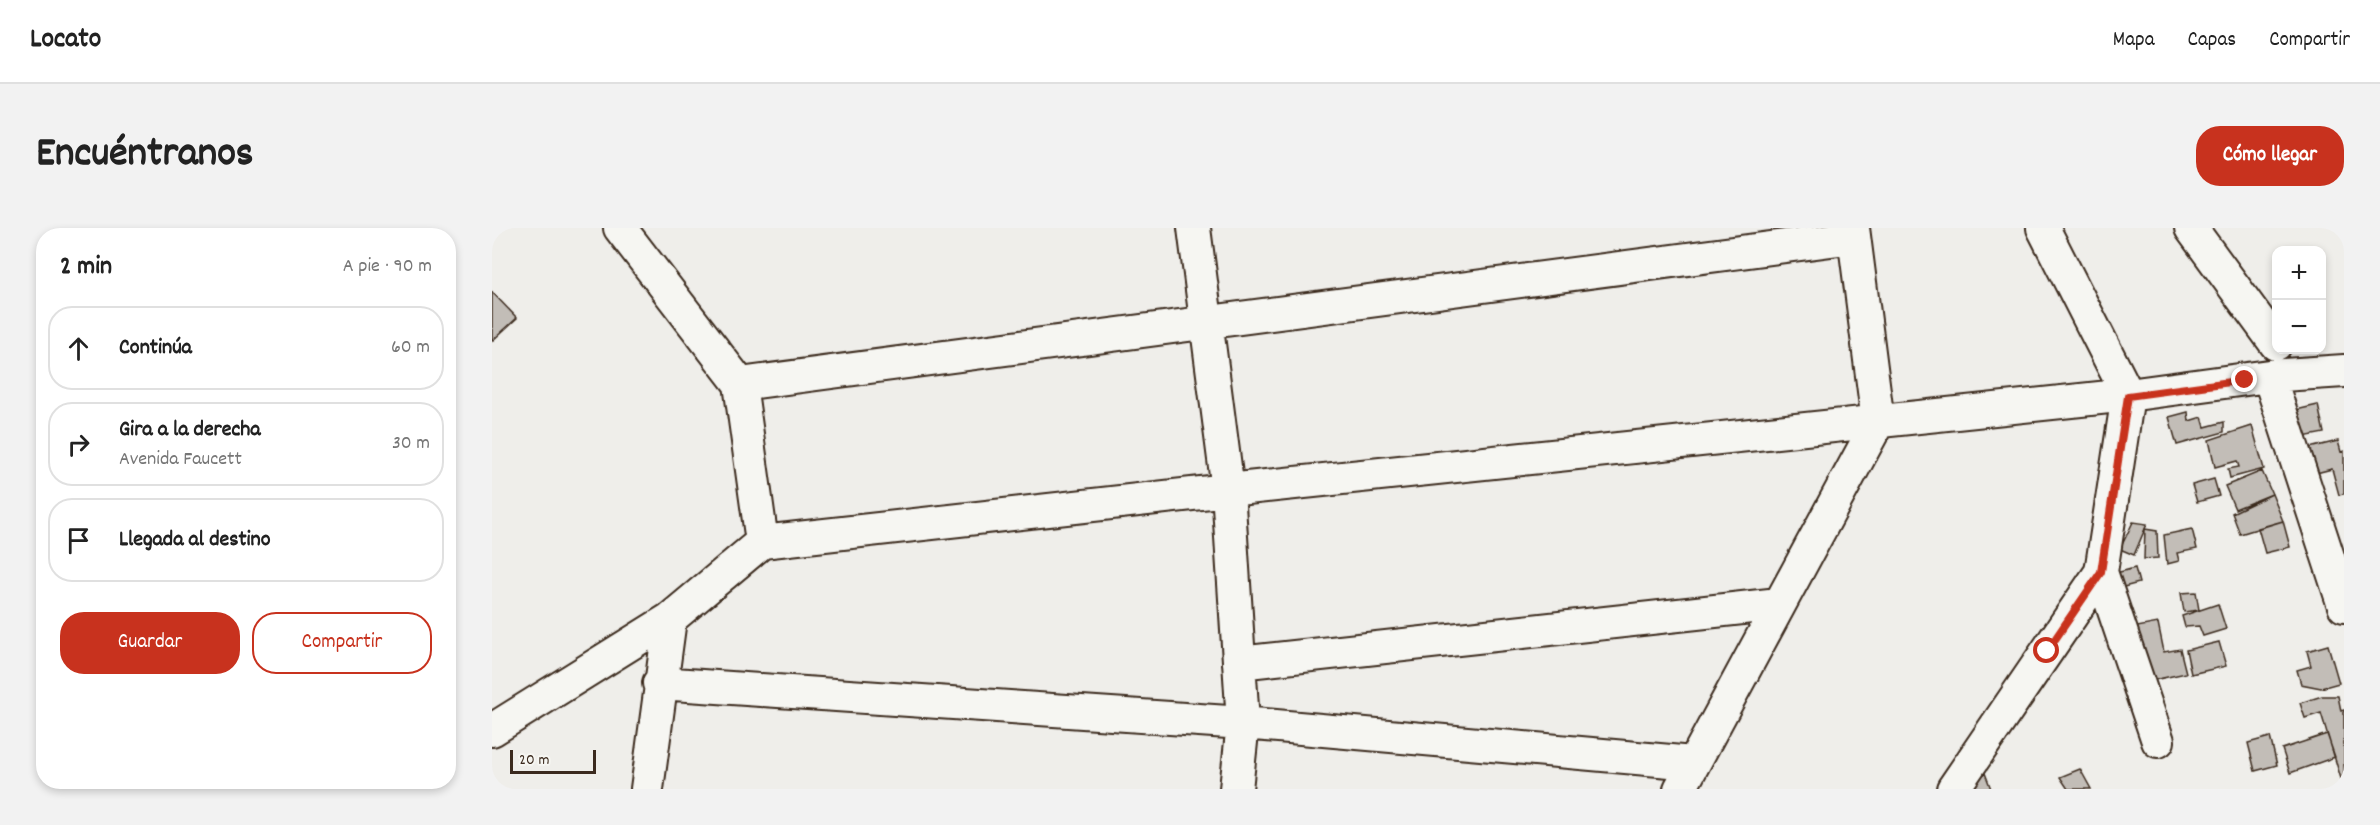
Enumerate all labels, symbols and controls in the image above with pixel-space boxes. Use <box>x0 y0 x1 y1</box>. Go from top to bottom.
text: Locato <box>30 21 101 61</box>
text: Mapa <box>2113 26 2155 56</box>
text: Capas <box>2188 26 2236 56</box>
text: Compartir <box>2269 26 2350 56</box>
text: Encuéntranos <box>36 126 254 186</box>
button: Cómo llegar <box>2196 126 2344 186</box>
map controls <box>2272 246 2326 354</box>
button: + <box>2272 246 2326 300</box>
text: 2 min <box>60 249 112 286</box>
text: A pie · 90 m <box>343 253 432 281</box>
button: − <box>2272 300 2326 354</box>
icon: ahead <box>62 332 95 365</box>
text: Continúa <box>119 333 192 364</box>
text: 60 m <box>391 334 430 362</box>
route end <box>2231 366 2257 392</box>
text: Gira a la derecha <box>119 415 261 446</box>
icon: right <box>62 428 95 461</box>
text: 30 m <box>392 430 430 458</box>
text: Avenida Faucett <box>119 446 242 474</box>
icon: arrive <box>62 524 95 557</box>
text: Llegada al destino <box>119 525 271 556</box>
button: Guardar <box>60 612 240 674</box>
button: Compartir <box>252 612 432 674</box>
route start <box>2033 637 2059 663</box>
scale bar <box>510 747 596 774</box>
text: 20 m <box>519 749 549 772</box>

